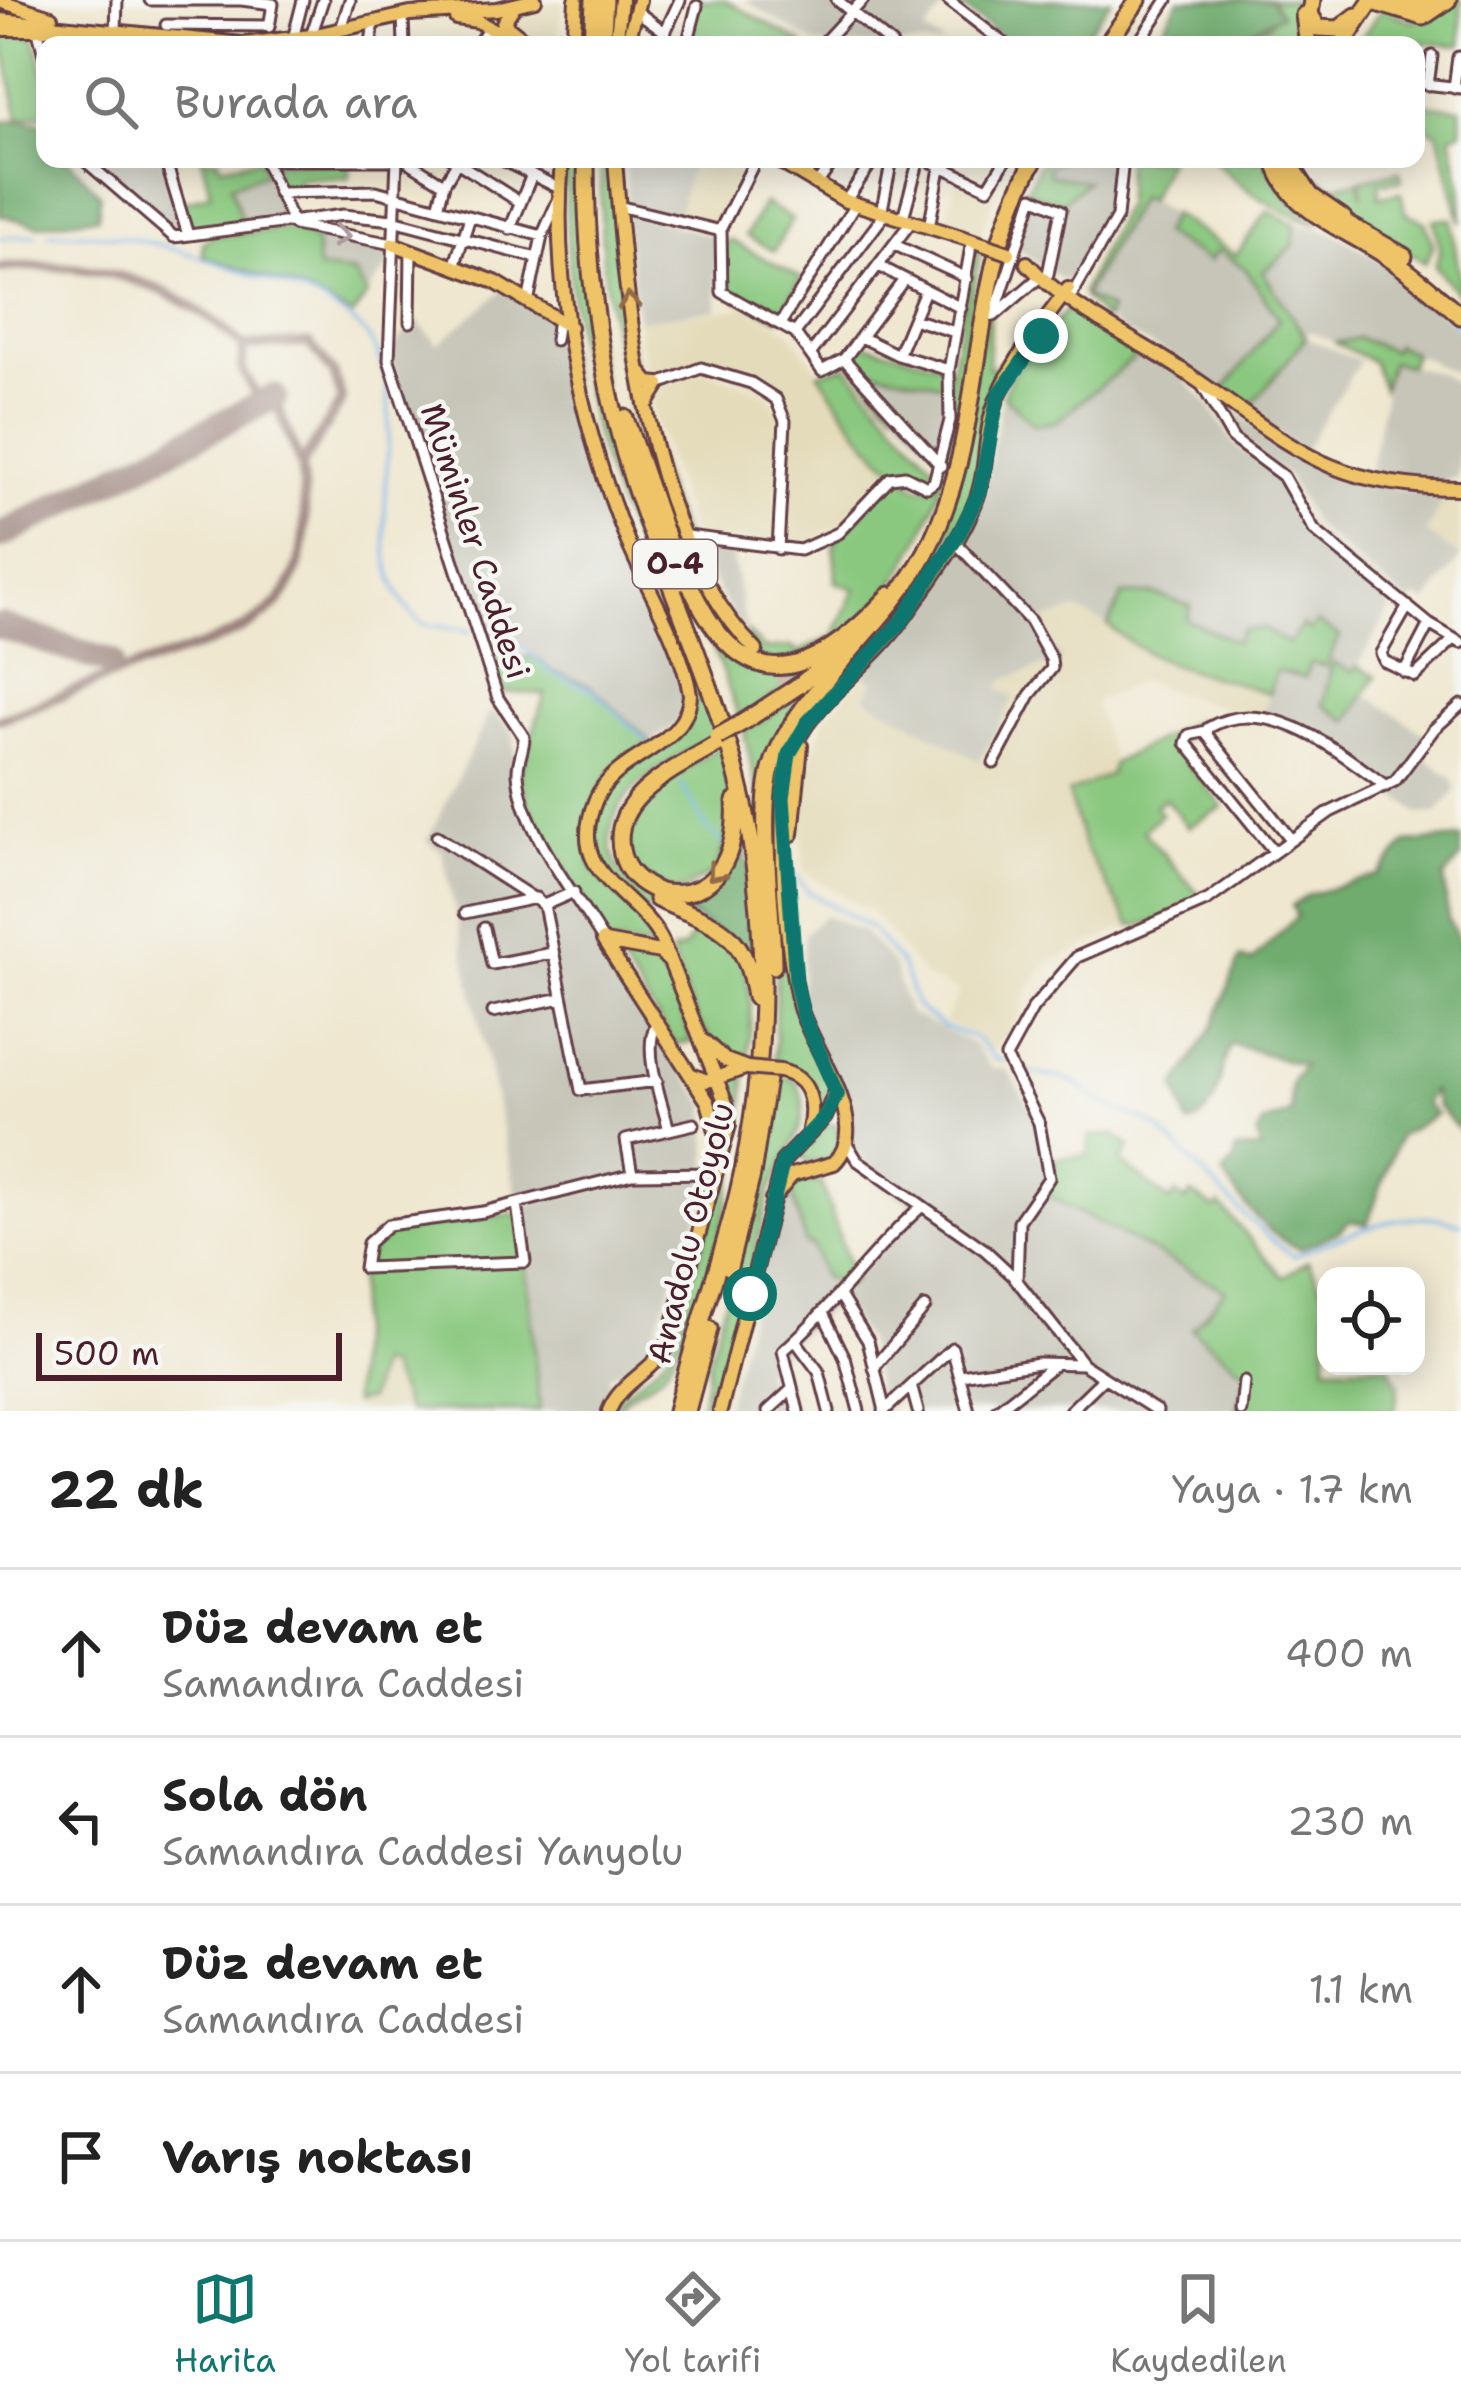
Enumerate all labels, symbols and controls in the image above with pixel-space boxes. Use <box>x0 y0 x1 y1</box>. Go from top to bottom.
search box <box>36 36 1425 168</box>
icon: search <box>78 69 144 135</box>
text: Burada ara <box>174 72 417 132</box>
one-way arrow <box>332 223 351 248</box>
one-way arrow <box>617 292 642 311</box>
route end <box>1014 309 1068 363</box>
street label: Müminler Caddesi <box>410 398 541 684</box>
road number: O-4 <box>633 540 717 588</box>
one-way arrow <box>707 859 729 881</box>
street label: Anadolu Otoyolu <box>636 1098 745 1369</box>
route start <box>723 1267 777 1321</box>
map controls <box>1317 1267 1425 1375</box>
button: locate <box>1317 1267 1425 1375</box>
scale bar <box>36 1327 342 1380</box>
text: 500 m <box>54 1331 160 1376</box>
text: 22 dk <box>48 1455 204 1523</box>
text: Yaya · 1.7 km <box>1171 1463 1413 1515</box>
text: Düz devam et <box>162 1597 483 1657</box>
icon: ahead <box>48 1620 114 1686</box>
text: 400 m <box>1285 1627 1413 1679</box>
text: Samandıra Caddesi <box>162 1657 524 1709</box>
text: Sola dön <box>162 1765 368 1825</box>
icon: left <box>48 1788 114 1854</box>
text: 230 m <box>1287 1795 1413 1847</box>
text: Samandıra Caddesi Yanyolu <box>162 1825 684 1877</box>
text: Düz devam et <box>162 1933 483 1993</box>
icon: ahead <box>48 1956 114 2022</box>
text: 1.1 km <box>1308 1963 1413 2015</box>
text: Samandıra Caddesi <box>162 1993 524 2045</box>
icon: arrive <box>48 2124 114 2190</box>
text: Varış noktası <box>162 2127 473 2187</box>
tab: Harita <box>174 2266 276 2383</box>
tab: Yol tarifi <box>624 2266 761 2383</box>
tab: Kaydedilen <box>1110 2266 1287 2383</box>

